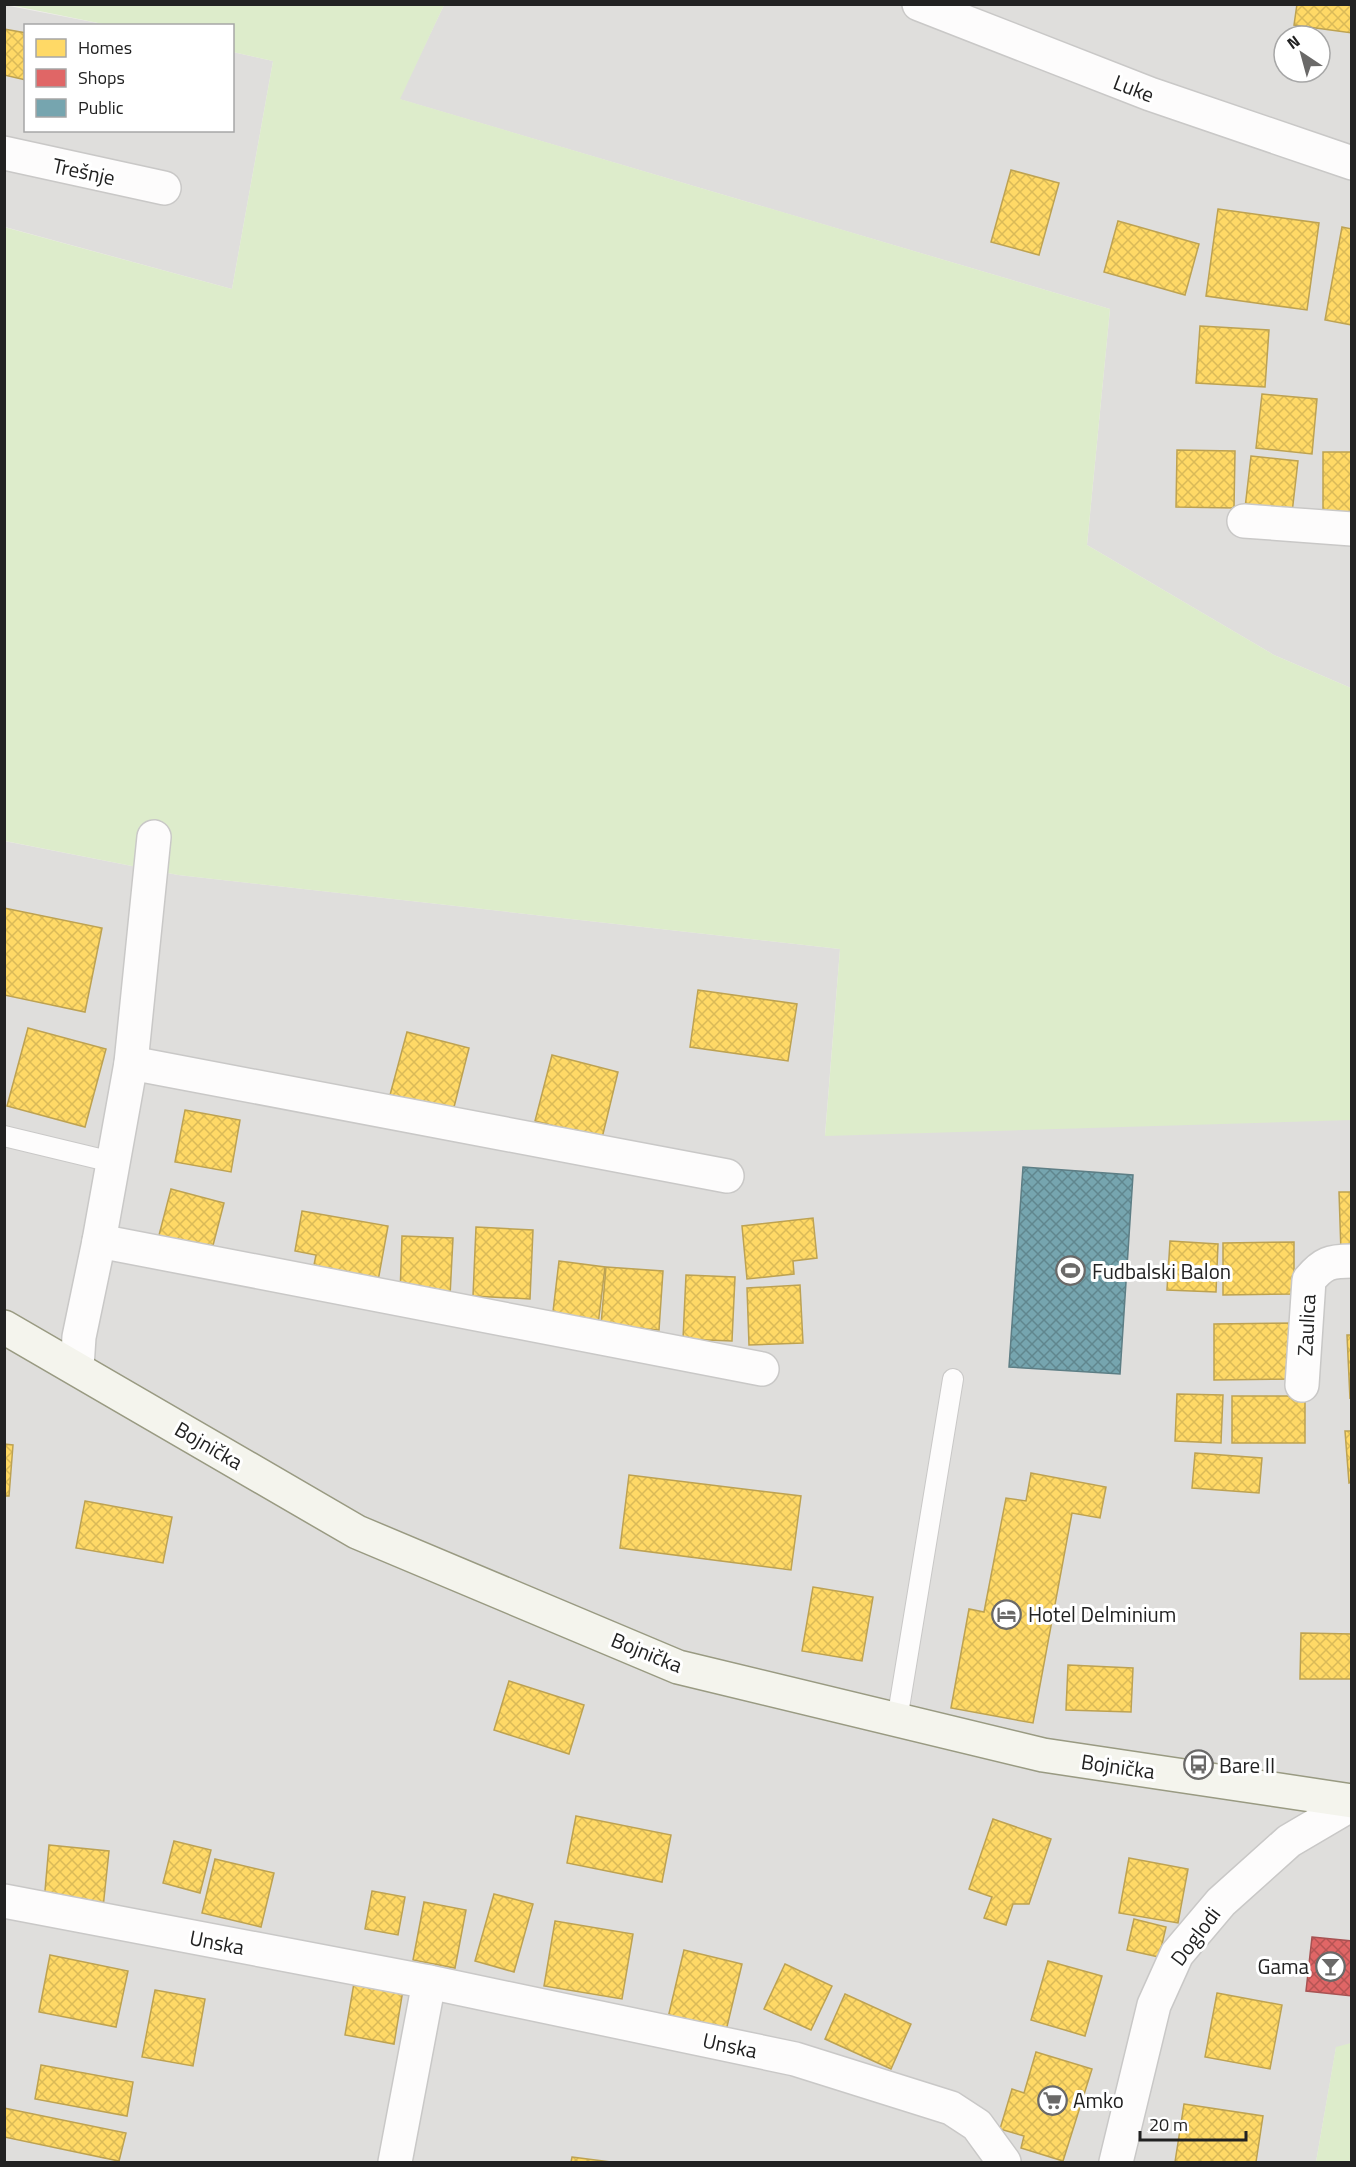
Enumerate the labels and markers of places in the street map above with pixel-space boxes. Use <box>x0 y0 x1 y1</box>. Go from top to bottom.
sports icon: Fudbalski Balon <box>1055 1255 1087 1287</box>
place label: Fudbalski Balon <box>1092 1255 1231 1287</box>
hotel icon: Hotel Delminium <box>991 1598 1023 1630</box>
place label: Hotel Delminium <box>1028 1598 1176 1630</box>
bus stop icon: Bare II <box>1182 1749 1214 1781</box>
place label: Bare II <box>1219 1749 1275 1781</box>
place label: Gama <box>1257 1950 1309 1982</box>
bar icon: Gama <box>1314 1950 1346 1982</box>
supermarket icon: Amko <box>1036 2084 1068 2116</box>
place label: Amko <box>1073 2084 1124 2116</box>

